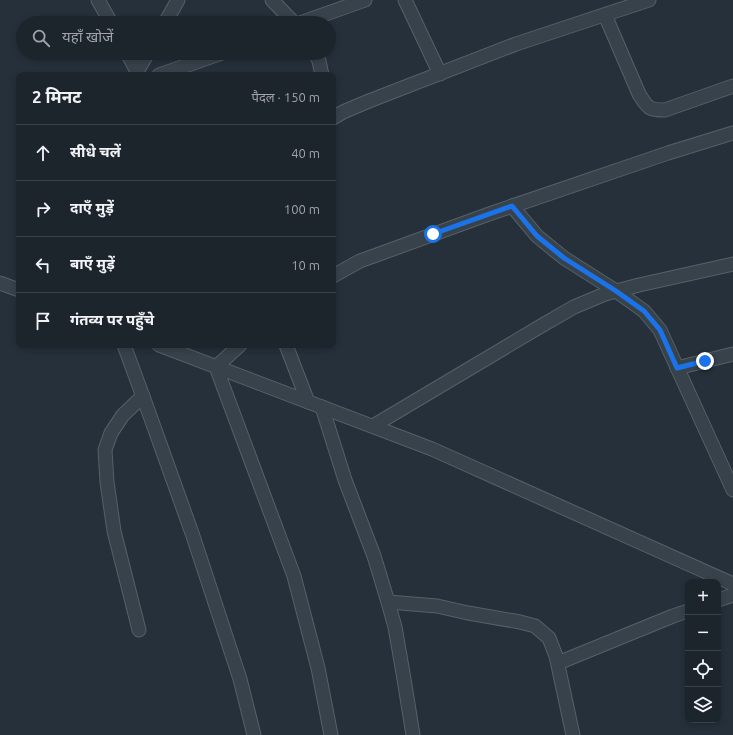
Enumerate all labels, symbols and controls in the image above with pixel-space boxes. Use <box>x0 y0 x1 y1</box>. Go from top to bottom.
search box <box>16 16 336 60</box>
icon: search <box>30 27 52 49</box>
text: यहाँ खोजें <box>62 28 113 45</box>
text: 2 मिनट <box>32 87 81 106</box>
text: पैदल · 150 m <box>252 90 320 104</box>
icon: ahead <box>32 142 54 164</box>
text: सीधे चलें <box>70 143 121 160</box>
text: 40 m <box>291 146 320 160</box>
icon: right <box>32 198 54 220</box>
text: दाएँ मुड़ें <box>70 199 114 216</box>
text: 100 m <box>284 202 320 216</box>
route start <box>424 225 442 243</box>
icon: left <box>32 254 54 276</box>
text: बाएँ मुड़ें <box>70 255 115 272</box>
text: 10 m <box>291 258 320 272</box>
icon: arrive <box>32 310 54 332</box>
text: गंतव्य पर पहुँचे <box>70 311 154 328</box>
route end <box>696 352 714 370</box>
map controls <box>685 579 721 723</box>
button: + <box>685 579 721 615</box>
button: − <box>685 615 721 651</box>
button: locate <box>685 651 721 687</box>
button: layers <box>685 687 721 723</box>

